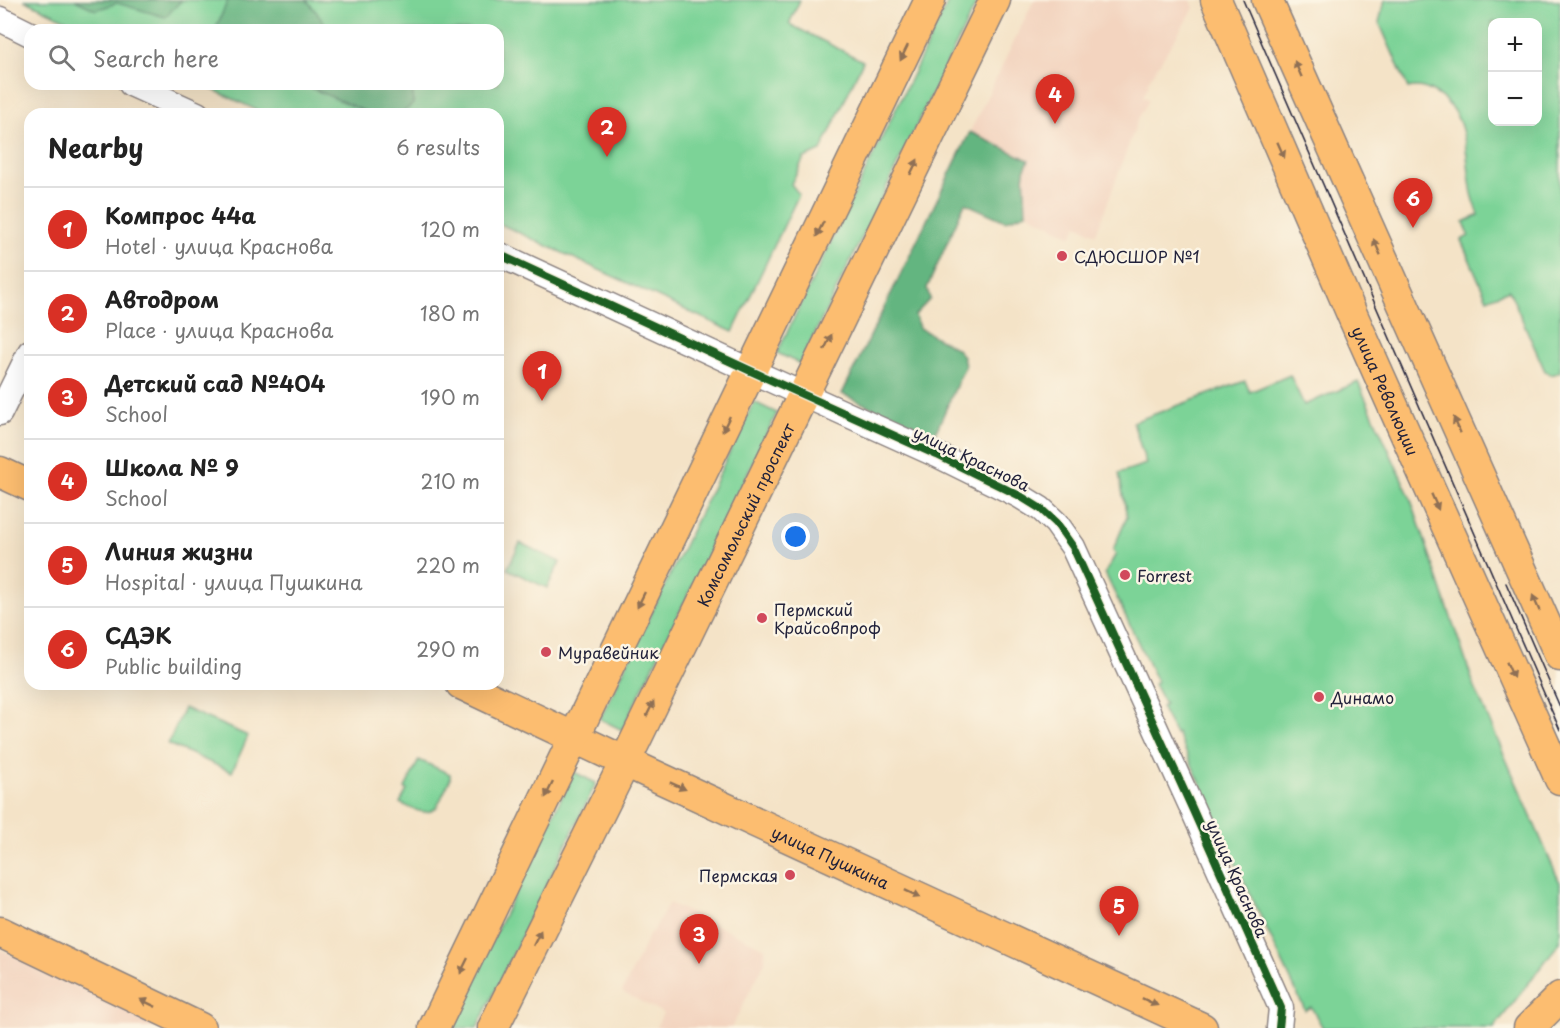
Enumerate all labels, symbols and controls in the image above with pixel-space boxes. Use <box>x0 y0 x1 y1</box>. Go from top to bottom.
map controls <box>1488 18 1542 126</box>
button: + <box>1488 18 1542 72</box>
search box <box>24 24 504 90</box>
icon: search <box>45 41 78 74</box>
text: Search here <box>93 41 219 74</box>
one-way arrow <box>900 44 909 61</box>
one-way arrow <box>1293 60 1302 77</box>
button: − <box>1488 72 1542 126</box>
pin: 4 <box>1036 74 1074 124</box>
pin: 2 <box>588 108 626 157</box>
text: Nearby <box>48 128 143 167</box>
text: 6 results <box>396 132 480 162</box>
one-way arrow <box>1277 141 1286 159</box>
one-way arrow <box>909 158 918 175</box>
pin: 6 <box>1394 178 1432 228</box>
text: Компрос 44а <box>105 198 256 231</box>
text: 1 <box>63 214 72 244</box>
text: 120 m <box>421 214 480 244</box>
one-way arrow <box>815 220 825 237</box>
text: Hotel · улица Краснова <box>105 231 333 261</box>
one-way arrow <box>1372 237 1382 255</box>
place label: СДЮСШОР №1 <box>1074 244 1200 268</box>
marker: СДЮСШОР №1 <box>1055 249 1069 263</box>
text: Автодром <box>105 282 219 315</box>
text: 2 <box>60 298 75 328</box>
text: 180 m <box>420 298 480 328</box>
text: Place · улица Краснова <box>105 315 333 345</box>
street label: улица Революции <box>1347 322 1426 459</box>
one-way arrow <box>823 333 832 350</box>
pin: 1 <box>522 352 562 401</box>
text: Детский сад №404 <box>105 366 325 399</box>
text: 3 <box>61 382 74 412</box>
text: 190 m <box>421 382 480 412</box>
text: School <box>105 399 168 429</box>
one-way arrow <box>721 416 731 433</box>
one-way arrow <box>1451 416 1461 434</box>
street label: Комсомольский проспект <box>690 418 800 611</box>
street label: улица Краснова <box>910 419 1034 497</box>
text: Школа № 9 <box>105 450 239 483</box>
text: 4 <box>61 466 74 496</box>
text: 210 m <box>421 466 480 496</box>
text: School <box>105 483 168 513</box>
one-way arrow <box>1430 493 1440 511</box>
your location <box>781 522 810 551</box>
text: Линия жизни <box>105 534 253 567</box>
text: 5 <box>61 550 74 580</box>
text: 220 m <box>416 550 480 580</box>
place label: Forrest <box>1137 563 1192 587</box>
text: Hospital · улица Пушкина <box>105 567 362 597</box>
marker: Forrest <box>1118 568 1132 582</box>
one-way arrow <box>636 591 646 608</box>
one-way arrow <box>1531 594 1540 612</box>
place label: Пермский Крайсовпроф <box>774 597 881 639</box>
marker: Пермский Крайсовпроф <box>755 611 769 625</box>
text: СДЭК <box>105 618 172 651</box>
text: 6 <box>60 634 75 664</box>
text: 290 m <box>416 634 480 664</box>
place label: Муравейник <box>558 640 659 664</box>
marker: Муравейник <box>539 645 553 659</box>
text: Public building <box>105 651 242 681</box>
one-way arrow <box>1506 662 1515 679</box>
place label: Динамо <box>1330 685 1394 709</box>
marker: Динамо <box>1312 690 1326 704</box>
one-way arrow <box>646 700 655 717</box>
one-way arrow <box>544 782 554 799</box>
one-way arrow <box>670 782 687 791</box>
street label: улица Краснова <box>1201 815 1275 941</box>
street label: улица Пушкина <box>768 819 893 894</box>
place label: Пермская <box>699 863 778 887</box>
marker: Пермская <box>783 868 797 882</box>
pin: 5 <box>1100 886 1138 936</box>
one-way arrow <box>904 889 921 898</box>
pin: 3 <box>680 914 718 964</box>
one-way arrow <box>532 929 542 946</box>
one-way arrow <box>459 957 469 974</box>
one-way arrow <box>139 998 156 1007</box>
one-way arrow <box>1141 998 1158 1007</box>

